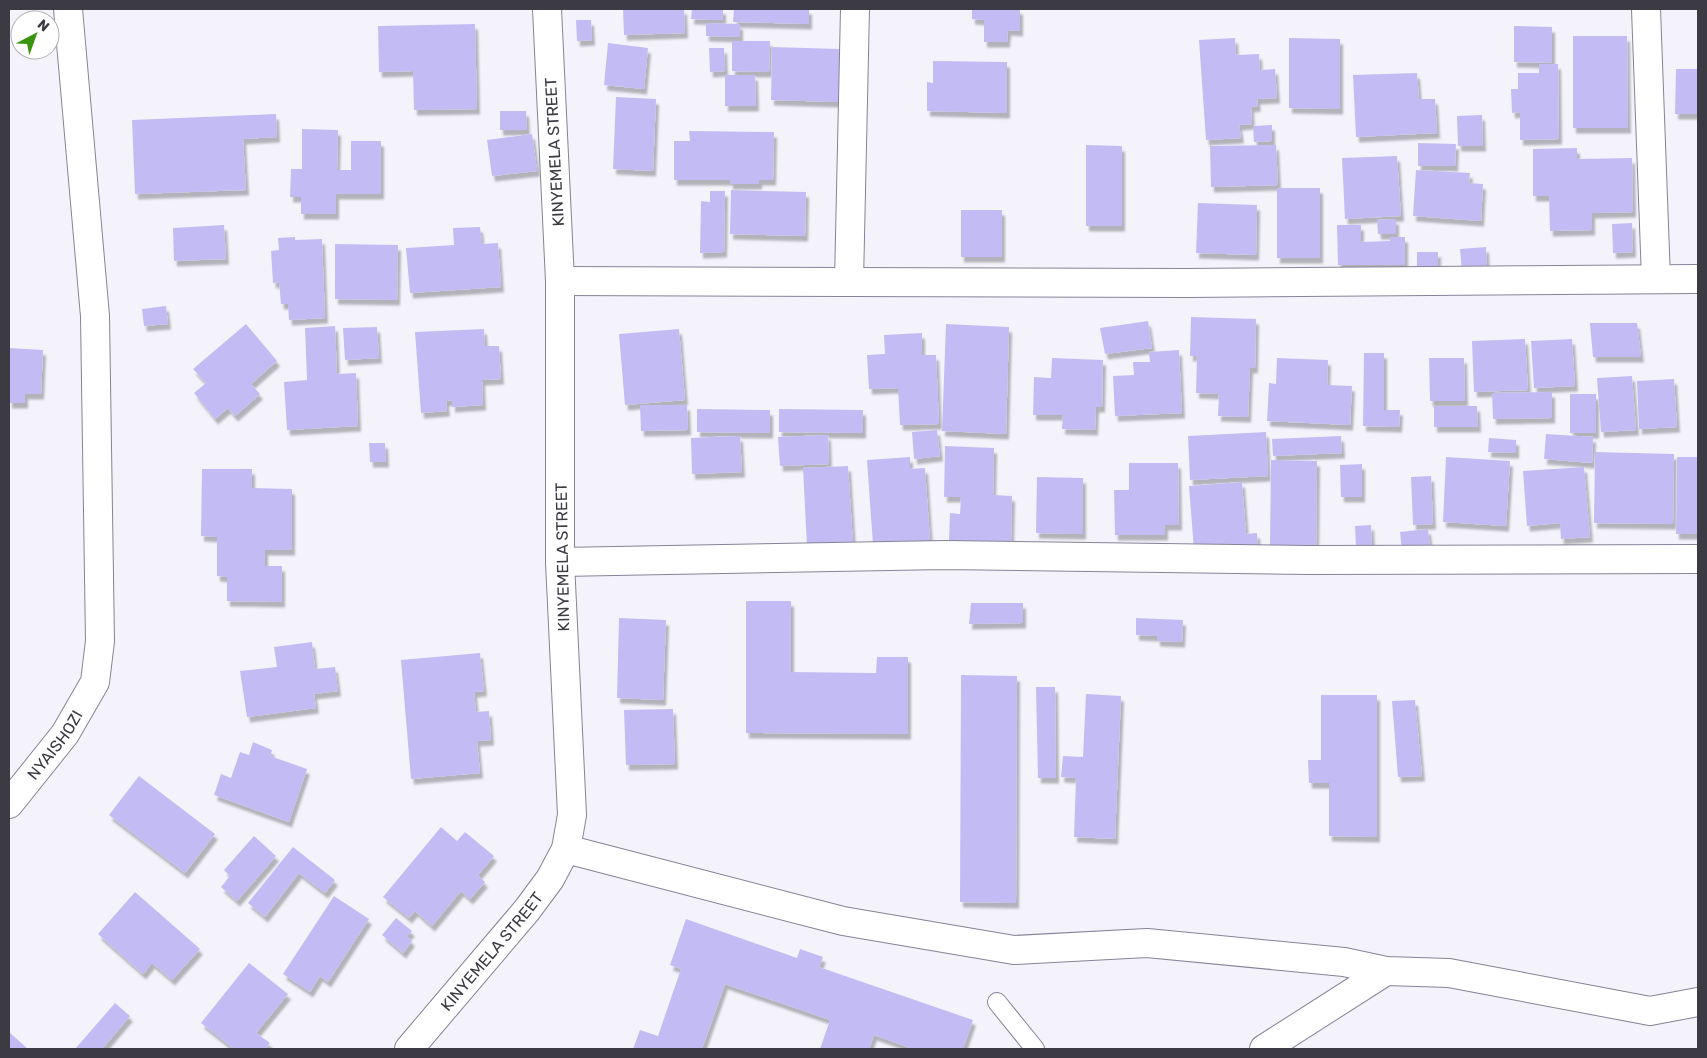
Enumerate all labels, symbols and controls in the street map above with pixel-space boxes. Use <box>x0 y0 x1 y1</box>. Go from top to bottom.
north arrow <box>10 10 60 60</box>
text: N <box>34 16 53 35</box>
street label: KINYEMELA STREET <box>541 77 568 227</box>
street label: KINYEMELA STREET <box>552 482 573 632</box>
street label: NYAISHOZI <box>23 707 87 784</box>
street label: KINYEMELA STREET <box>437 888 547 1015</box>

